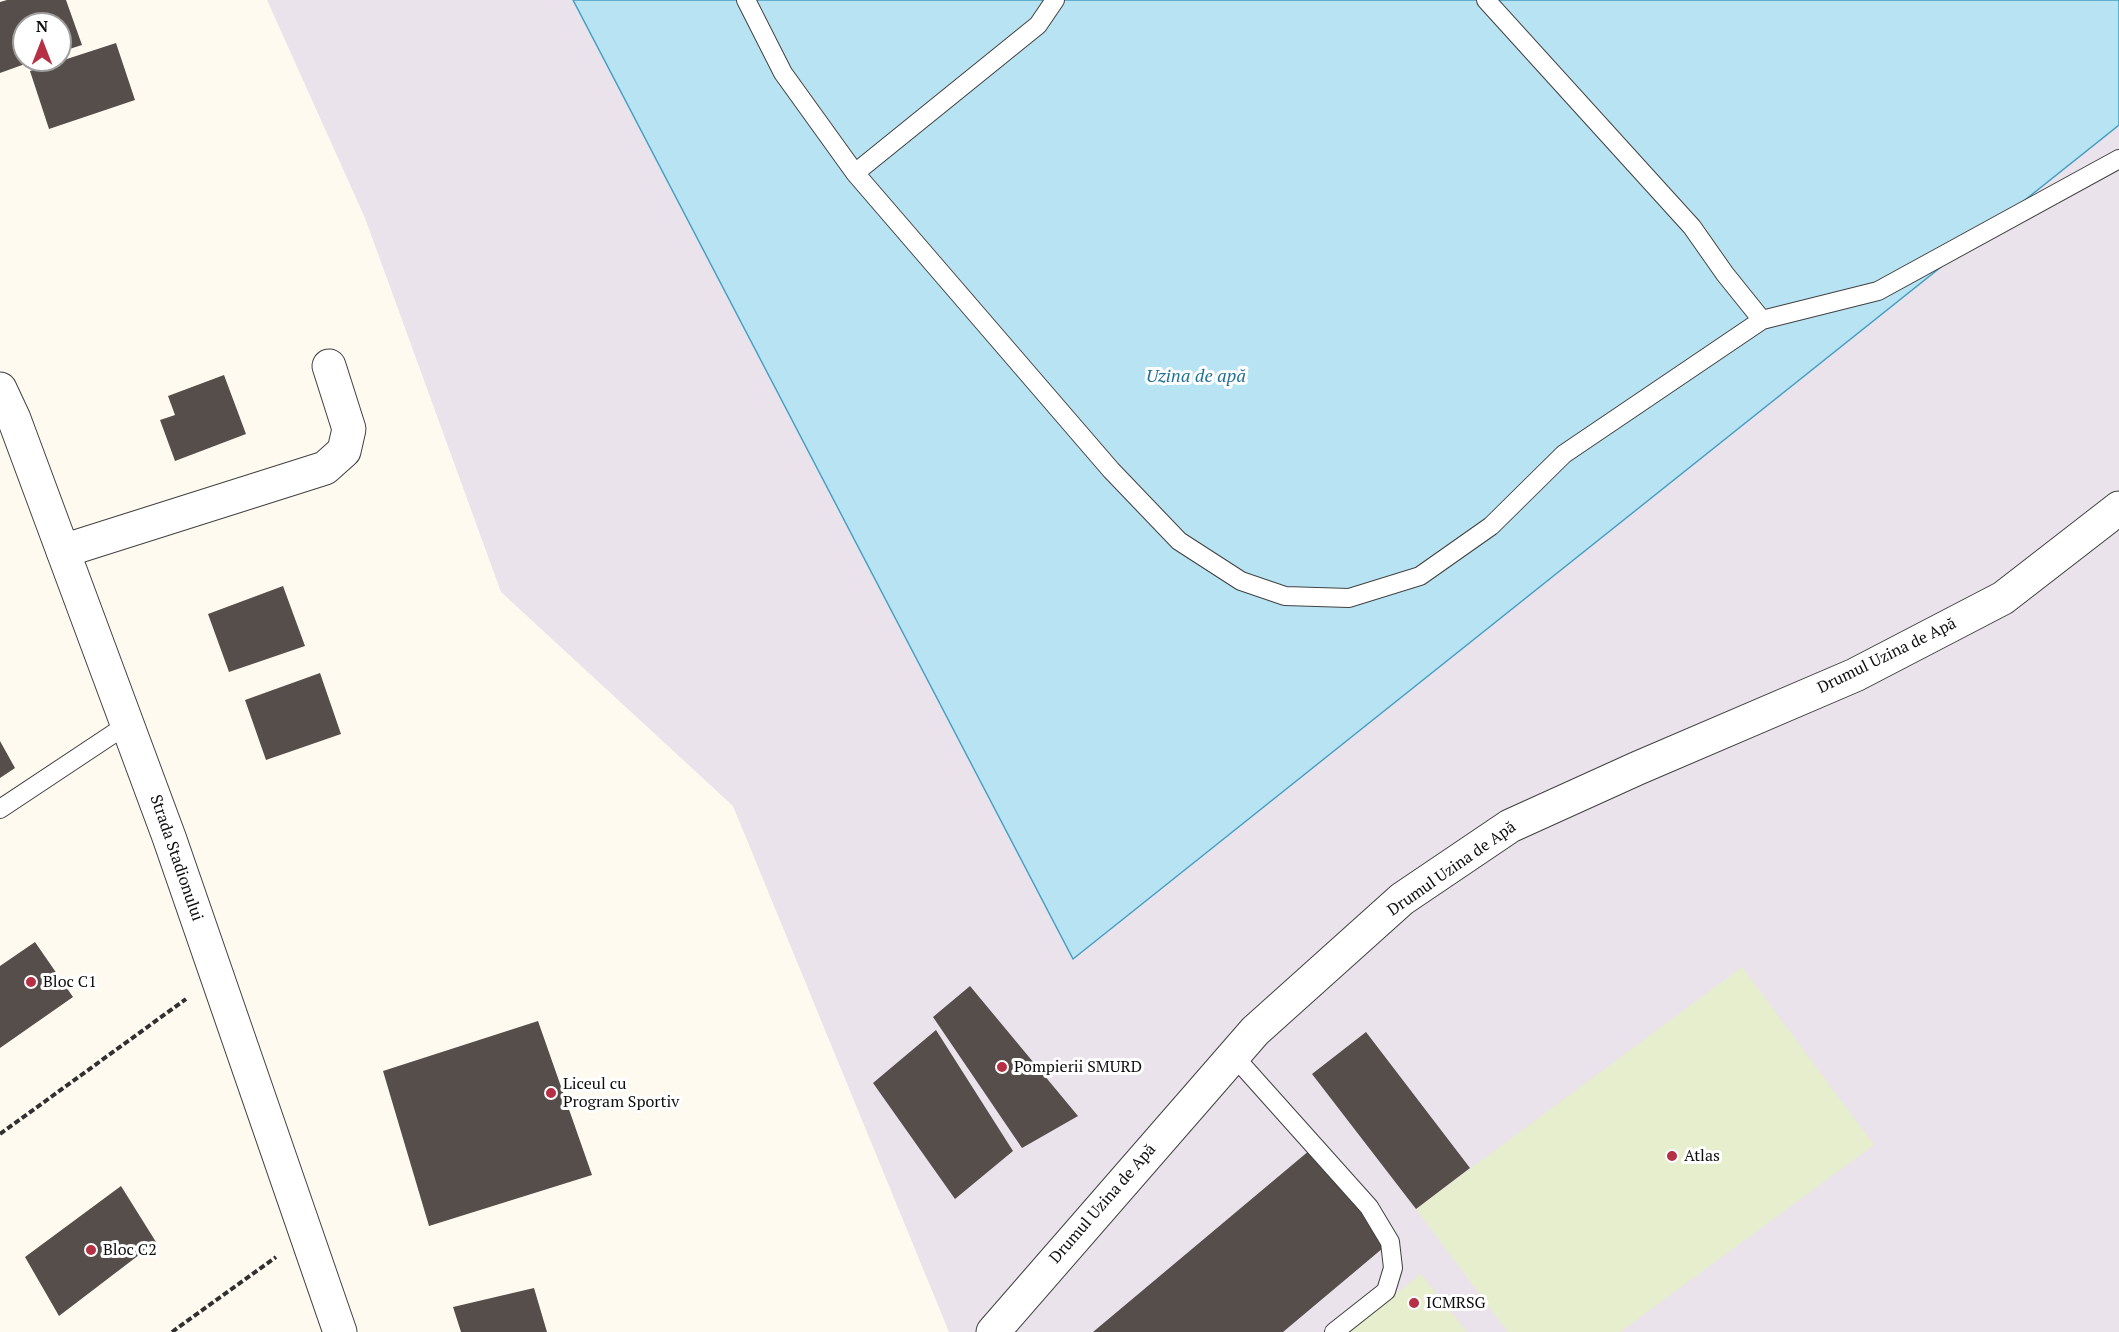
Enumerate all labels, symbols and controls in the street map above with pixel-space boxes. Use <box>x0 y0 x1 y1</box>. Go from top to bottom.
north arrow <box>12 12 72 72</box>
text: N <box>36 15 48 37</box>
water label: Uzina de apă <box>1146 366 1246 388</box>
street label: Drumul Uzina de Apă <box>1814 614 1960 698</box>
street label: Strada Stadionului <box>145 792 207 924</box>
street label: Drumul Uzina de Apă <box>1384 818 1520 920</box>
place label: Bloc C1 <box>43 972 97 992</box>
marker: Bloc C1 <box>24 975 38 989</box>
place label: Pompierii SMURD <box>1014 1057 1142 1077</box>
marker: Pompierii SMURD <box>995 1060 1009 1074</box>
place label: Liceul cu Program Sportiv <box>563 1074 679 1112</box>
marker: Liceul cu Program Sportiv <box>544 1086 558 1100</box>
street label: Drumul Uzina de Apă <box>1046 1140 1160 1268</box>
place label: Atlas <box>1684 1146 1720 1166</box>
marker: Atlas <box>1665 1149 1679 1163</box>
place label: Bloc C2 <box>103 1240 157 1260</box>
marker: Bloc C2 <box>84 1243 98 1257</box>
place label: ICMRSG <box>1426 1293 1486 1313</box>
marker: ICMRSG <box>1407 1296 1421 1310</box>

